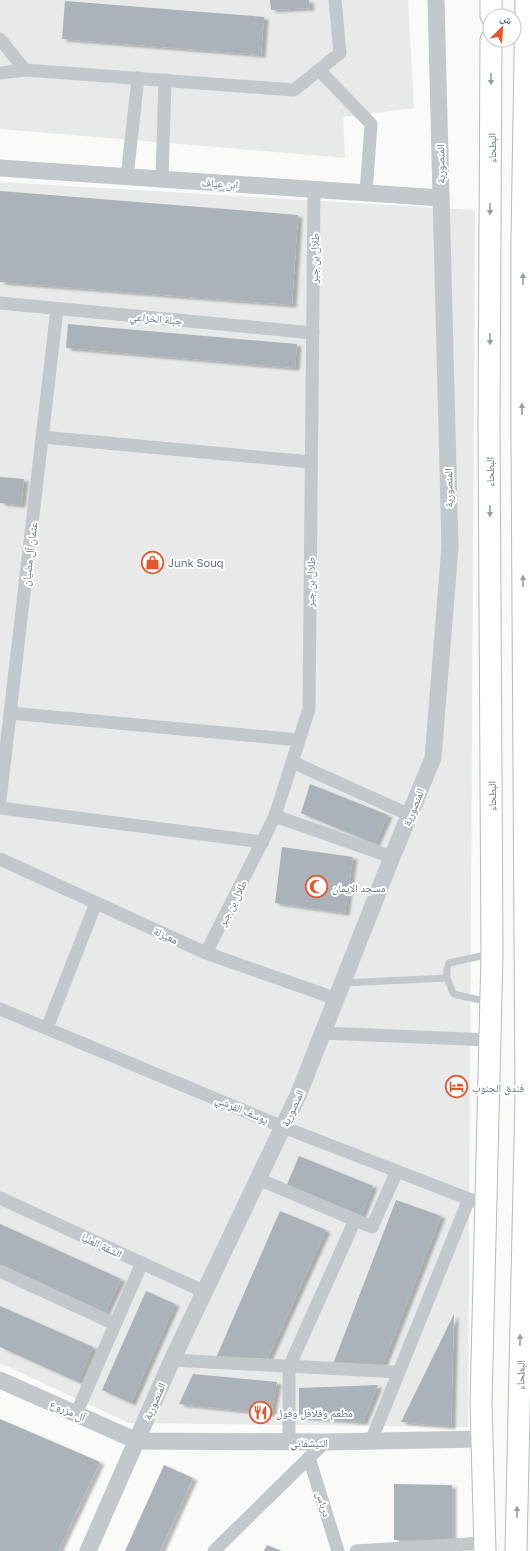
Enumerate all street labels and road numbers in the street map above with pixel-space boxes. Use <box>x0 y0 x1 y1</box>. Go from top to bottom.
street label: البطحاء <box>485 133 498 163</box>
street label: المنصورية <box>433 144 447 184</box>
street label: ابن عياف <box>201 175 239 192</box>
street label: طلال بن جبر <box>307 233 322 284</box>
street label: جبلة الخزاعي <box>129 309 183 330</box>
street label: البطحاء <box>483 457 496 487</box>
street label: المنصورية <box>441 468 455 508</box>
street label: عثمان آل مضيان <box>19 521 40 587</box>
street label: طلال بن جبر <box>303 557 318 608</box>
street label: البطحاء <box>485 781 498 811</box>
street label: المنصورية <box>400 786 427 828</box>
street label: طلال بن جبر <box>214 878 250 930</box>
street label: معيزلة <box>152 924 180 946</box>
street label: المنصورية <box>278 1087 306 1129</box>
street label: يوسف القرشي <box>212 1092 271 1129</box>
street label: الشقة العليا <box>80 1230 124 1260</box>
street label: البطحاء <box>513 1360 527 1390</box>
street label: المنصورية <box>140 1380 168 1422</box>
street label: آل مزروع <box>48 1396 88 1425</box>
street label: التيشفاني <box>290 1436 328 1451</box>
street label: درباس <box>313 1490 334 1519</box>

